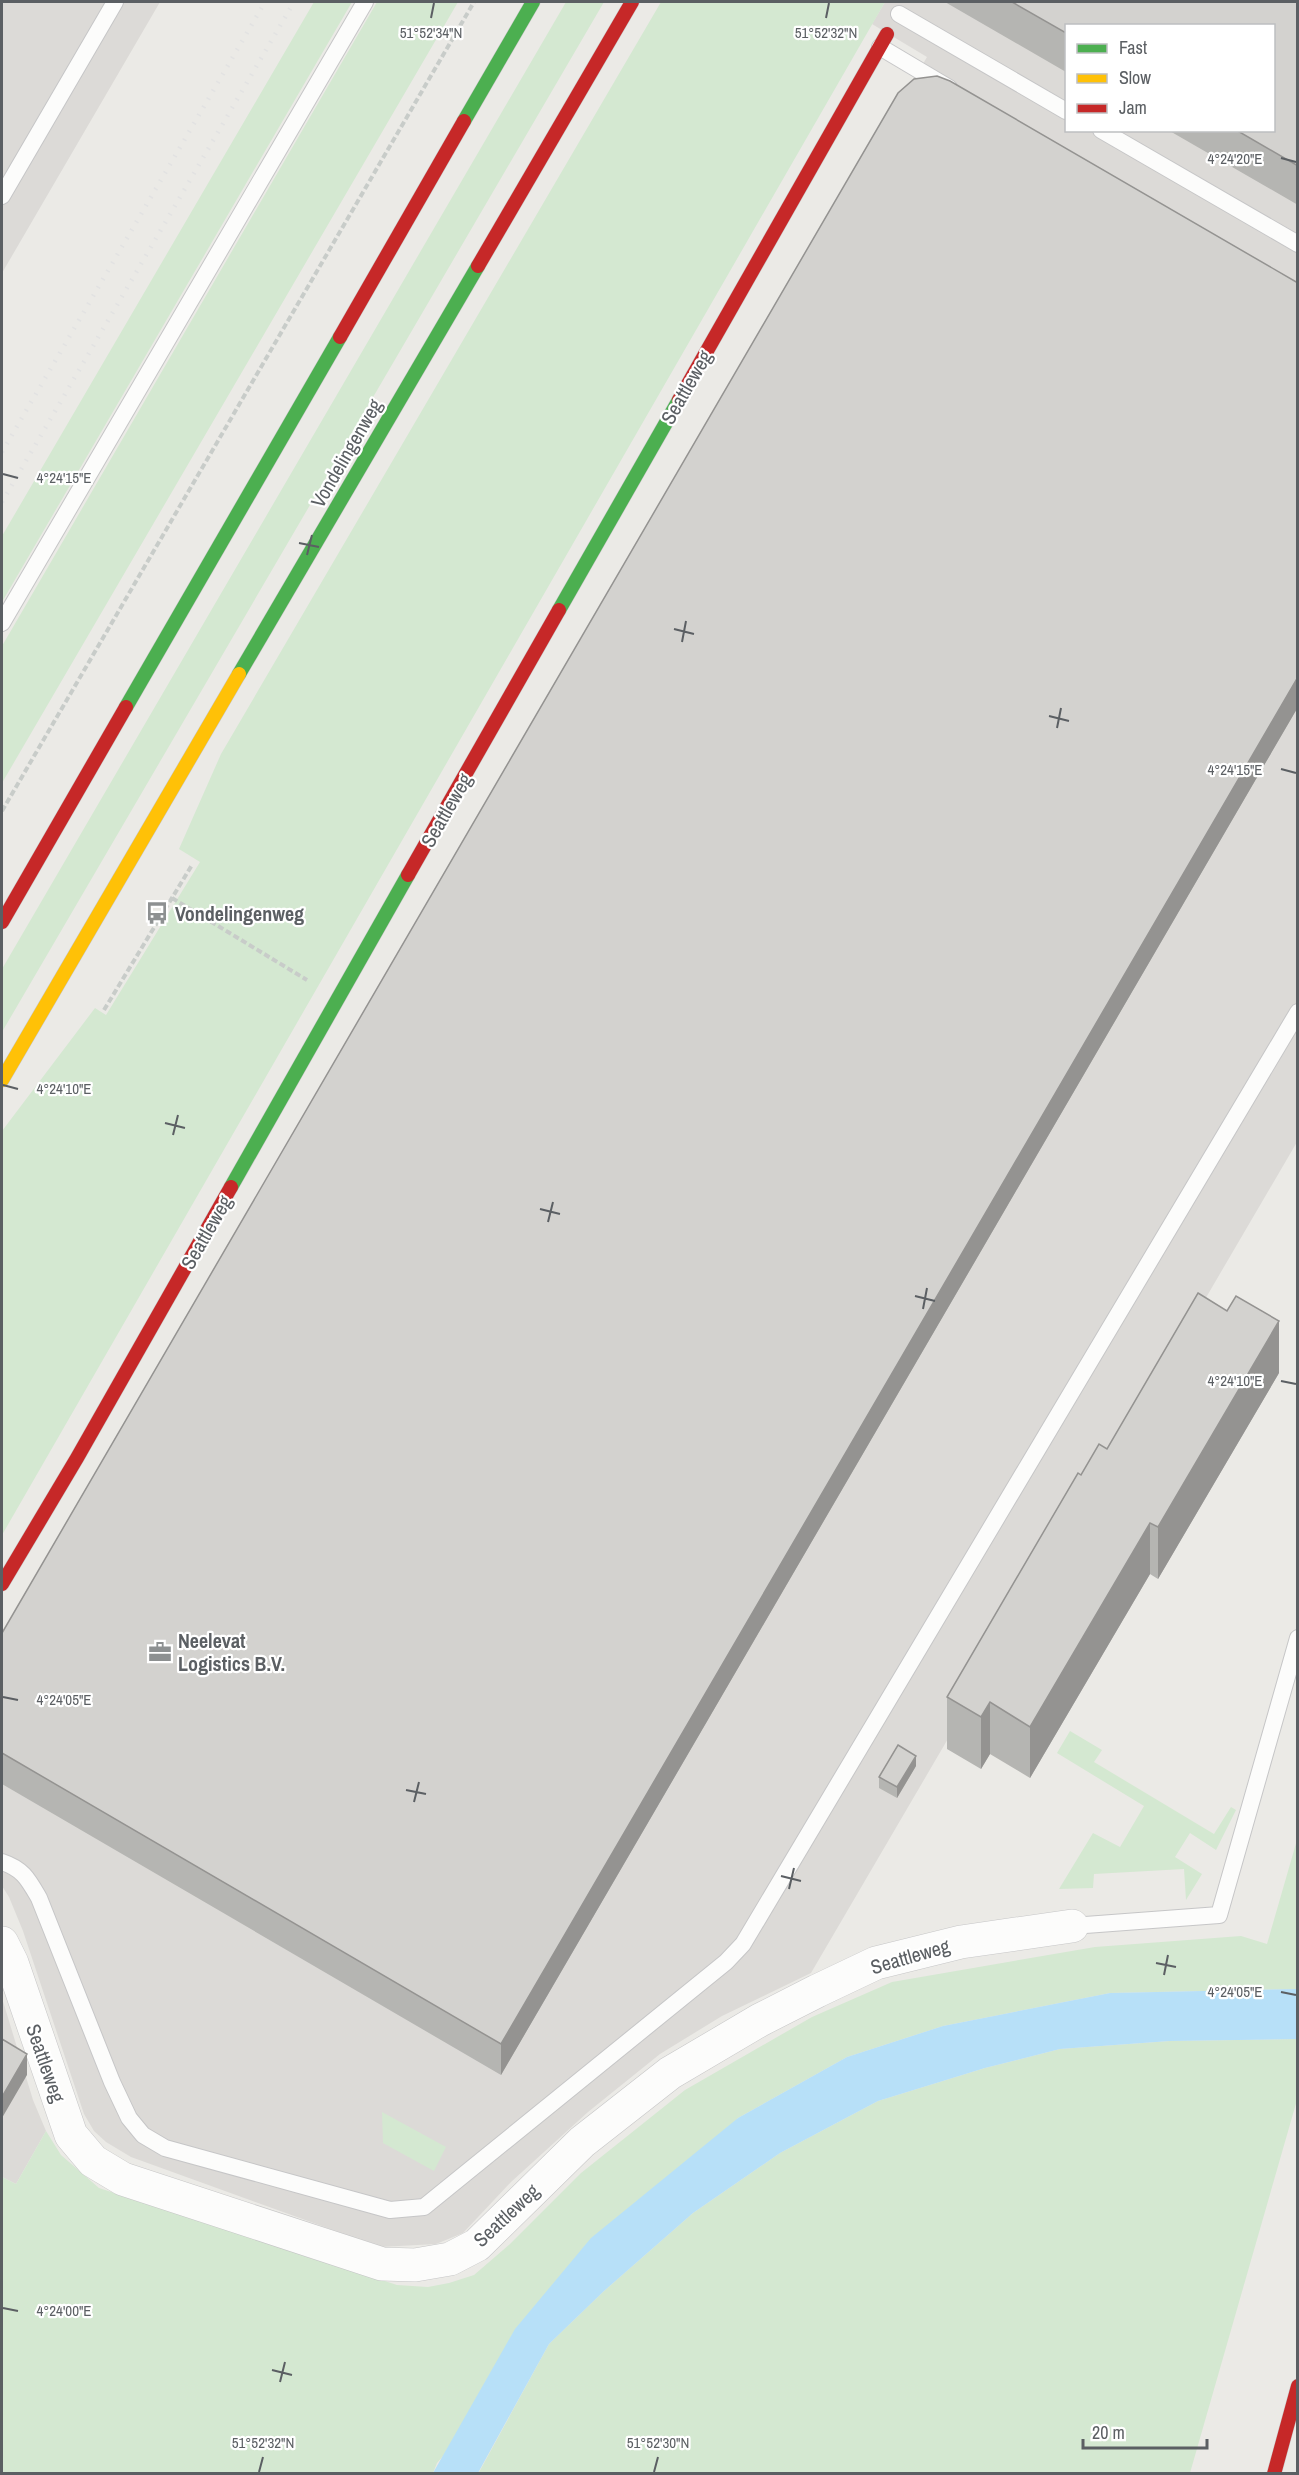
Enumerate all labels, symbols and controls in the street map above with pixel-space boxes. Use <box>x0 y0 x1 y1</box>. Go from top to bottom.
text: 51°52'34"N <box>400 22 462 43</box>
text: 51°52'32"N <box>795 22 857 43</box>
legend <box>1065 24 1275 132</box>
text: Fast <box>1119 35 1147 60</box>
text: Slow <box>1119 65 1151 90</box>
text: Jam <box>1119 95 1147 120</box>
text: 4°24'20"E <box>1207 148 1263 169</box>
street label: Seattleweg <box>654 345 718 429</box>
street label: Vondelingenweg <box>304 394 388 512</box>
text: 4°24'15"E <box>36 467 92 488</box>
text: 4°24'15"E <box>1207 759 1263 780</box>
street label: Seattleweg <box>414 768 478 852</box>
bus stop icon: Vondelingenweg <box>144 900 170 926</box>
place label: Vondelingenweg <box>175 900 304 927</box>
text: 4°24'10"E <box>36 1078 92 1099</box>
street label: Seattleweg <box>174 1190 238 1274</box>
text: 4°24'10"E <box>1207 1370 1263 1391</box>
place label: Neelevat Logistics B.V. <box>178 1627 285 1677</box>
office icon: Neelevat Logistics B.V. <box>147 1639 173 1665</box>
text: 4°24'05"E <box>36 1689 92 1710</box>
street label: Seattleweg <box>867 1932 953 1980</box>
text: 4°24'05"E <box>1207 1981 1263 2002</box>
street label: Seattleweg <box>20 2020 72 2106</box>
street label: Seattleweg <box>467 2177 545 2253</box>
text: 4°24'00"E <box>36 2300 92 2321</box>
scale bar <box>1083 2412 1208 2450</box>
text: 20 m <box>1092 2420 1125 2445</box>
text: 51°52'32"N <box>232 2432 294 2453</box>
text: 51°52'30"N <box>627 2432 689 2453</box>

